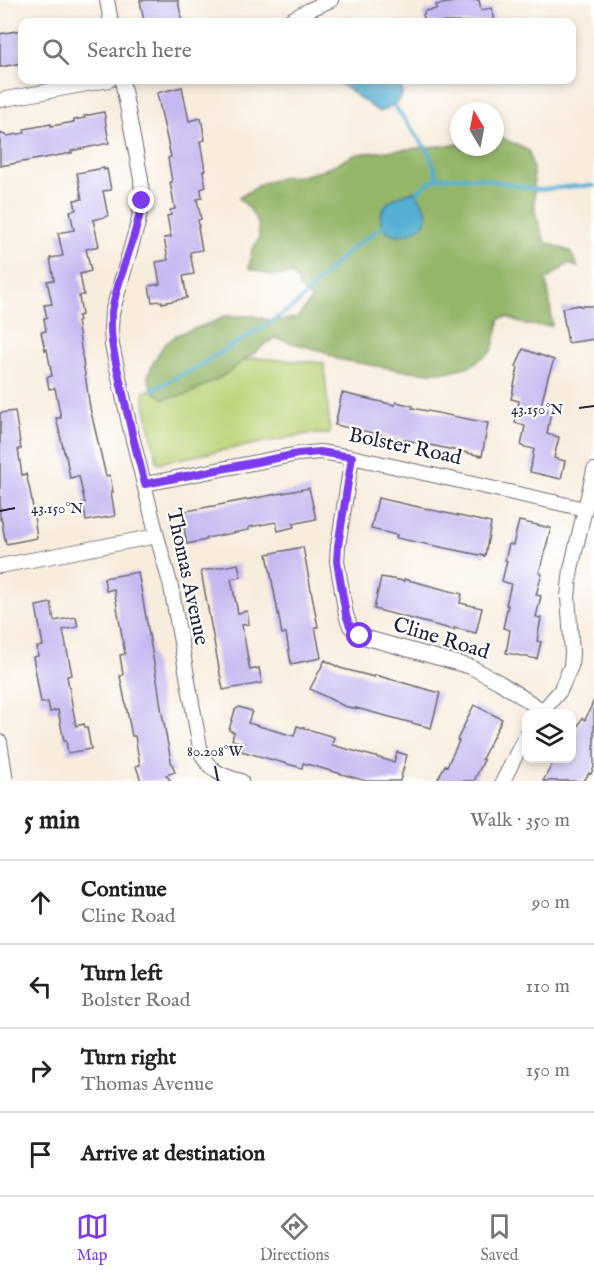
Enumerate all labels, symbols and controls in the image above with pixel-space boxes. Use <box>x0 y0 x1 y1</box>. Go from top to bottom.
search box <box>18 18 576 84</box>
icon: search <box>39 35 72 68</box>
text: Search here <box>87 37 192 65</box>
north arrow <box>450 102 504 156</box>
route end <box>128 187 154 213</box>
text: 43.150°N <box>511 400 563 419</box>
street label: Bolster Road <box>346 422 465 472</box>
text: 43.150°N <box>31 499 83 518</box>
street label: Thomas Avenue <box>159 506 215 648</box>
street label: Cline Road <box>390 612 493 667</box>
route start <box>346 622 372 648</box>
map controls <box>522 709 576 763</box>
button: layers <box>522 709 576 763</box>
text: 80.208°W <box>187 742 244 761</box>
text: 5 min <box>24 804 80 837</box>
text: Walk · 350 m <box>470 808 570 833</box>
text: Continue <box>81 876 167 904</box>
icon: ahead <box>24 886 57 919</box>
text: 90 m <box>532 890 570 915</box>
text: Cline Road <box>81 904 176 929</box>
text: Turn left <box>81 960 163 988</box>
icon: left <box>24 970 57 1003</box>
text: 110 m <box>526 974 570 999</box>
text: Bolster Road <box>81 988 190 1013</box>
text: Turn right <box>81 1044 176 1072</box>
icon: right <box>24 1054 57 1087</box>
text: 150 m <box>526 1058 570 1083</box>
text: Thomas Avenue <box>81 1072 214 1097</box>
icon: arrive <box>24 1138 57 1171</box>
text: Arrive at destination <box>81 1140 265 1168</box>
tab: Map <box>76 1210 109 1266</box>
tab: Directions <box>260 1210 329 1266</box>
tab: Saved <box>481 1210 518 1266</box>

